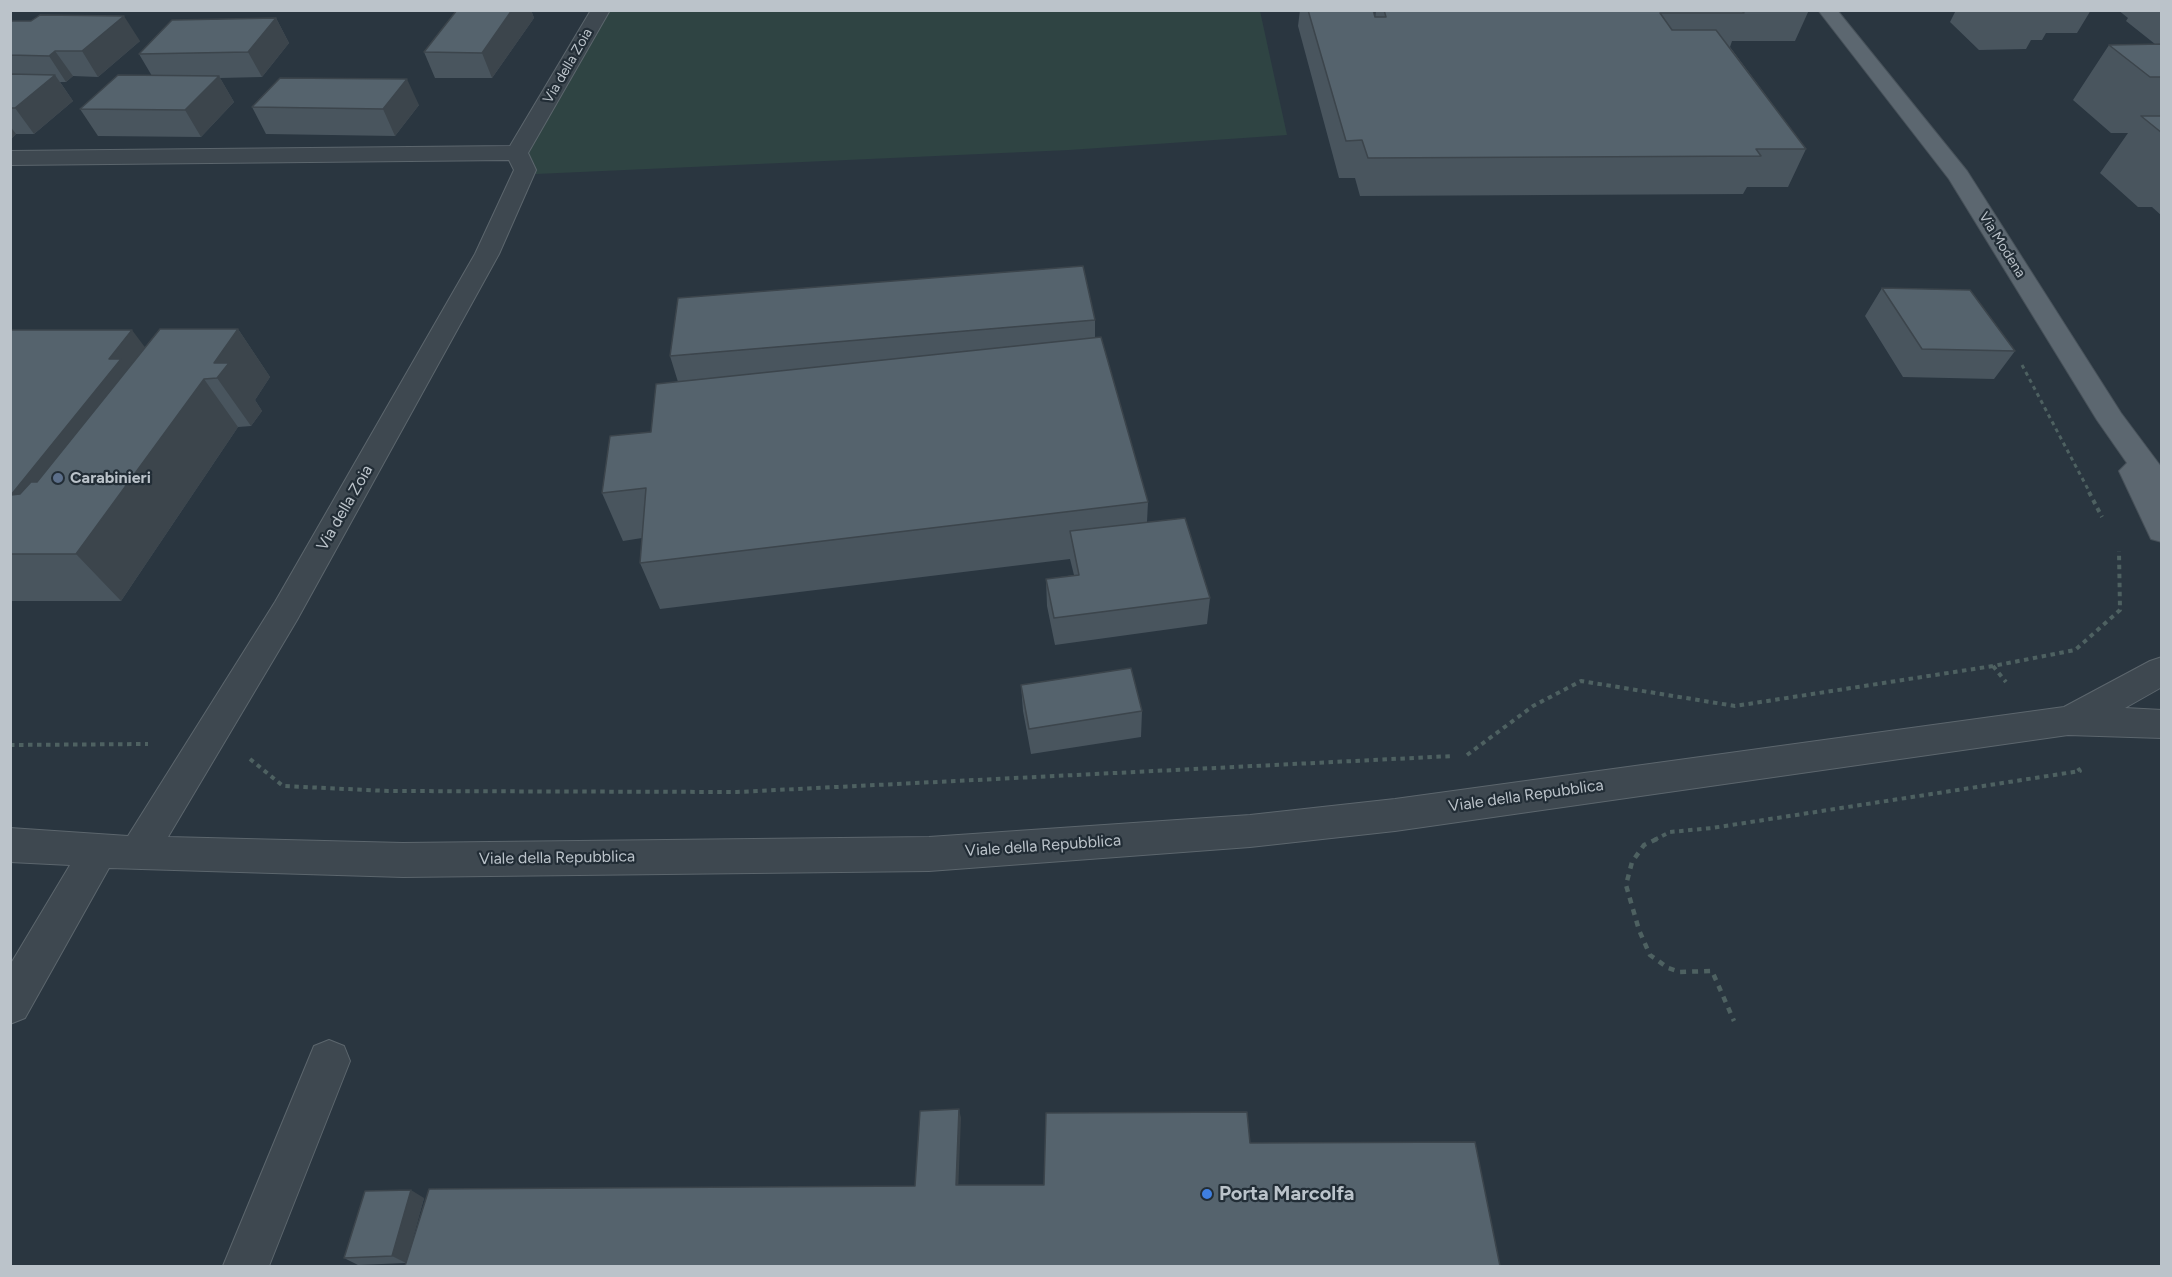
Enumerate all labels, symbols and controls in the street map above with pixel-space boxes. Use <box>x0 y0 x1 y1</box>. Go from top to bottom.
street label: Via della Zoia <box>540 26 596 106</box>
street label: Via Modena <box>1975 209 2029 281</box>
street label: Via della Zoia <box>313 462 377 554</box>
place label: Carabinieri <box>70 468 151 488</box>
marker: Carabinieri <box>51 471 65 485</box>
street label: Viale della Repubblica <box>1447 776 1605 816</box>
street label: Viale della Repubblica <box>964 831 1122 861</box>
street label: Viale della Repubblica <box>479 847 635 869</box>
place label: Porta Marcolfa <box>1219 1182 1354 1206</box>
marker: Porta Marcolfa <box>1200 1187 1214 1201</box>

